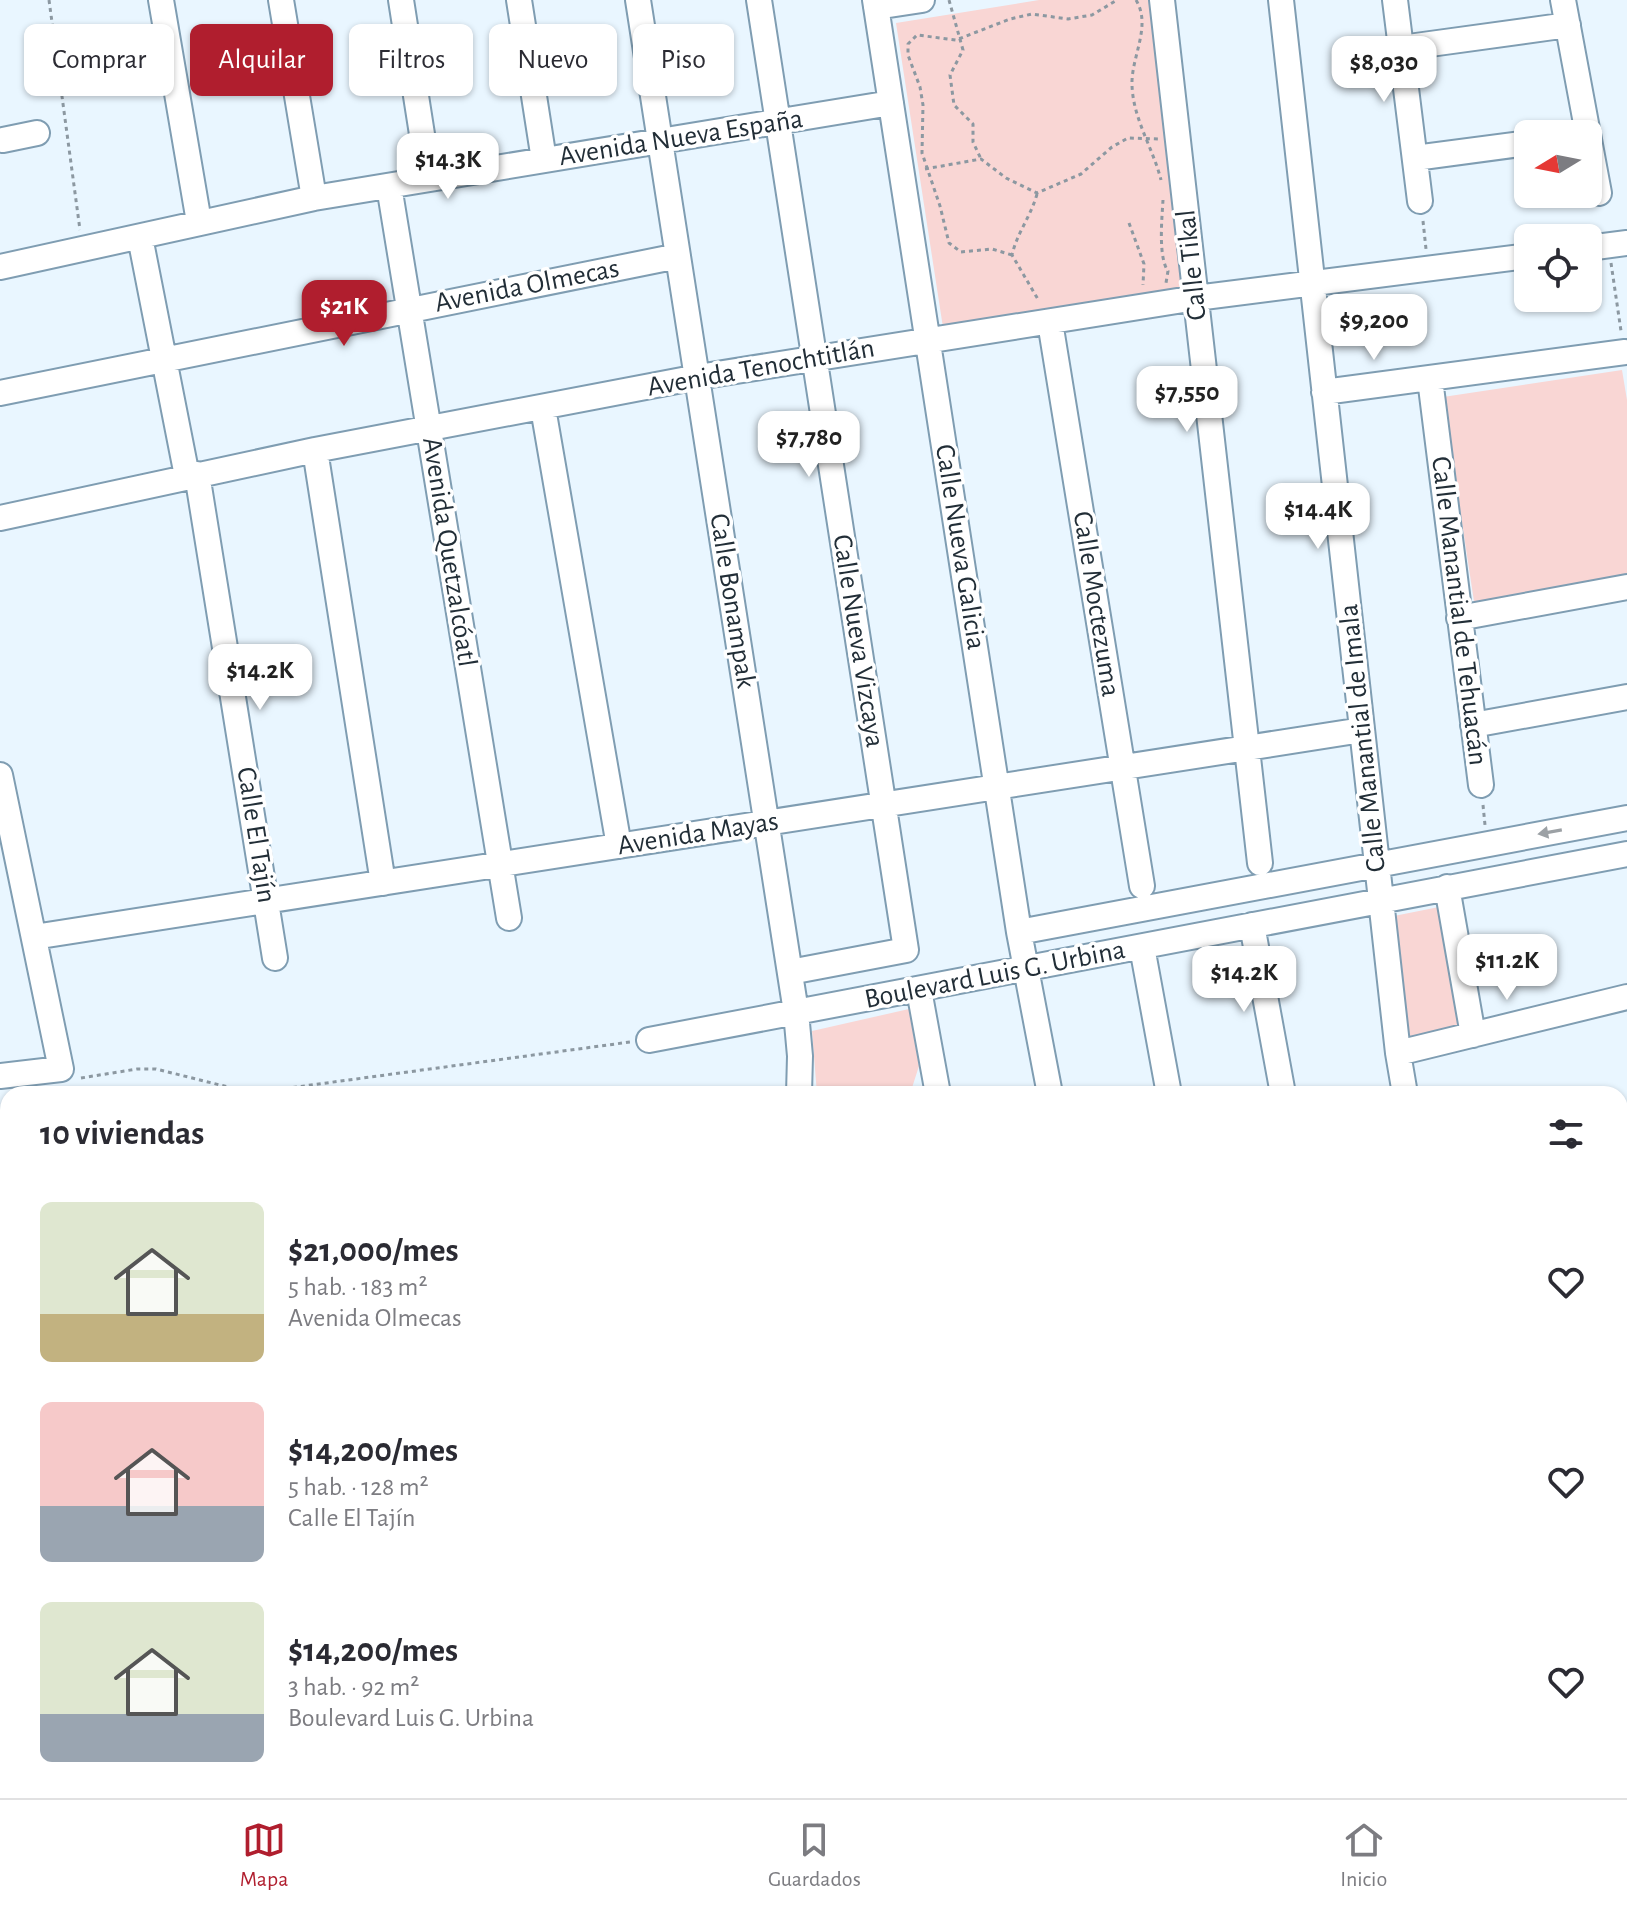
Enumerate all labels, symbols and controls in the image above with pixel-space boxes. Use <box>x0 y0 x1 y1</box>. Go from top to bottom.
chip: Comprar <box>24 24 174 96</box>
chip: Alquilar <box>190 24 333 96</box>
chip: Filtros <box>349 24 473 96</box>
chip: Nuevo <box>489 24 617 96</box>
chip: Piso <box>633 24 734 96</box>
pin: $8,030 <box>1319 36 1449 104</box>
text: $8,030 <box>1350 49 1418 75</box>
street label: Avenida Nueva España <box>557 105 805 171</box>
north arrow <box>1514 120 1602 208</box>
map controls <box>1514 120 1602 312</box>
pin: $14.3K <box>383 133 513 201</box>
text: $14.3K <box>415 146 481 172</box>
street label: Calle Tikal <box>1172 208 1212 322</box>
button: locate <box>1514 224 1602 312</box>
street label: Avenida Olmecas <box>432 254 622 318</box>
pin: $21K <box>297 280 391 348</box>
text: $21K <box>320 293 368 319</box>
pin: $9,200 <box>1309 294 1439 362</box>
text: $9,200 <box>1339 307 1409 333</box>
street label: Avenida Tenochtitlán <box>645 334 877 402</box>
pin: $7,550 <box>1122 366 1252 434</box>
text: $7,550 <box>1155 379 1219 405</box>
pin: $7,780 <box>744 411 874 479</box>
text: $7,780 <box>776 424 842 450</box>
street label: Avenida Quetzalcóatl <box>417 435 481 669</box>
street label: Calle Nueva Galicia <box>930 442 990 652</box>
street label: Calle Manantial de Tehuacán <box>1426 455 1492 767</box>
pin: $14.4K <box>1253 483 1383 551</box>
text: $14.4K <box>1284 496 1352 522</box>
street label: Calle Moctezuma <box>1068 509 1124 699</box>
street label: Calle Bonampak <box>704 512 760 691</box>
street label: Calle Nueva Vizcaya <box>827 533 889 749</box>
street label: Calle Manantial de Imala <box>1335 602 1391 873</box>
pin: $14.2K <box>195 644 325 712</box>
text: $14.2K <box>226 657 294 683</box>
street label: Calle El Tajín <box>231 765 281 905</box>
street label: Avenida Mayas <box>616 807 780 861</box>
one-way arrow <box>1537 826 1562 838</box>
pin: $11.2K <box>1442 934 1572 1002</box>
street label: Boulevard Luis G. Urbina <box>862 936 1128 1014</box>
pin: $14.2K <box>1179 946 1309 1014</box>
text: $11.2K <box>1475 947 1539 973</box>
text: $14.2K <box>1210 959 1278 985</box>
icon: filters <box>1544 1112 1588 1156</box>
text: 10 viviendas <box>40 1117 204 1151</box>
icon: home <box>104 1234 200 1330</box>
text: $21,000/mes <box>288 1234 459 1268</box>
icon: heart <box>1544 1260 1588 1304</box>
text: 5 hab. · 183 m² <box>288 1274 427 1300</box>
text: Avenida Olmecas <box>288 1305 462 1331</box>
icon: home <box>104 1434 200 1530</box>
text: $14,200/mes <box>288 1434 458 1468</box>
icon: heart <box>1544 1460 1588 1504</box>
text: 5 hab. · 128 m² <box>288 1474 429 1500</box>
text: Calle El Tajín <box>288 1505 416 1531</box>
icon: home <box>104 1634 200 1730</box>
text: $14,200/mes <box>288 1634 458 1668</box>
icon: heart <box>1544 1660 1588 1704</box>
text: 3 hab. · 92 m² <box>288 1674 419 1700</box>
text: Boulevard Luis G. Urbina <box>288 1705 534 1731</box>
tab: Mapa <box>240 1818 288 1892</box>
tab: Guardados <box>768 1818 861 1892</box>
tab: Inicio <box>1340 1818 1387 1892</box>

